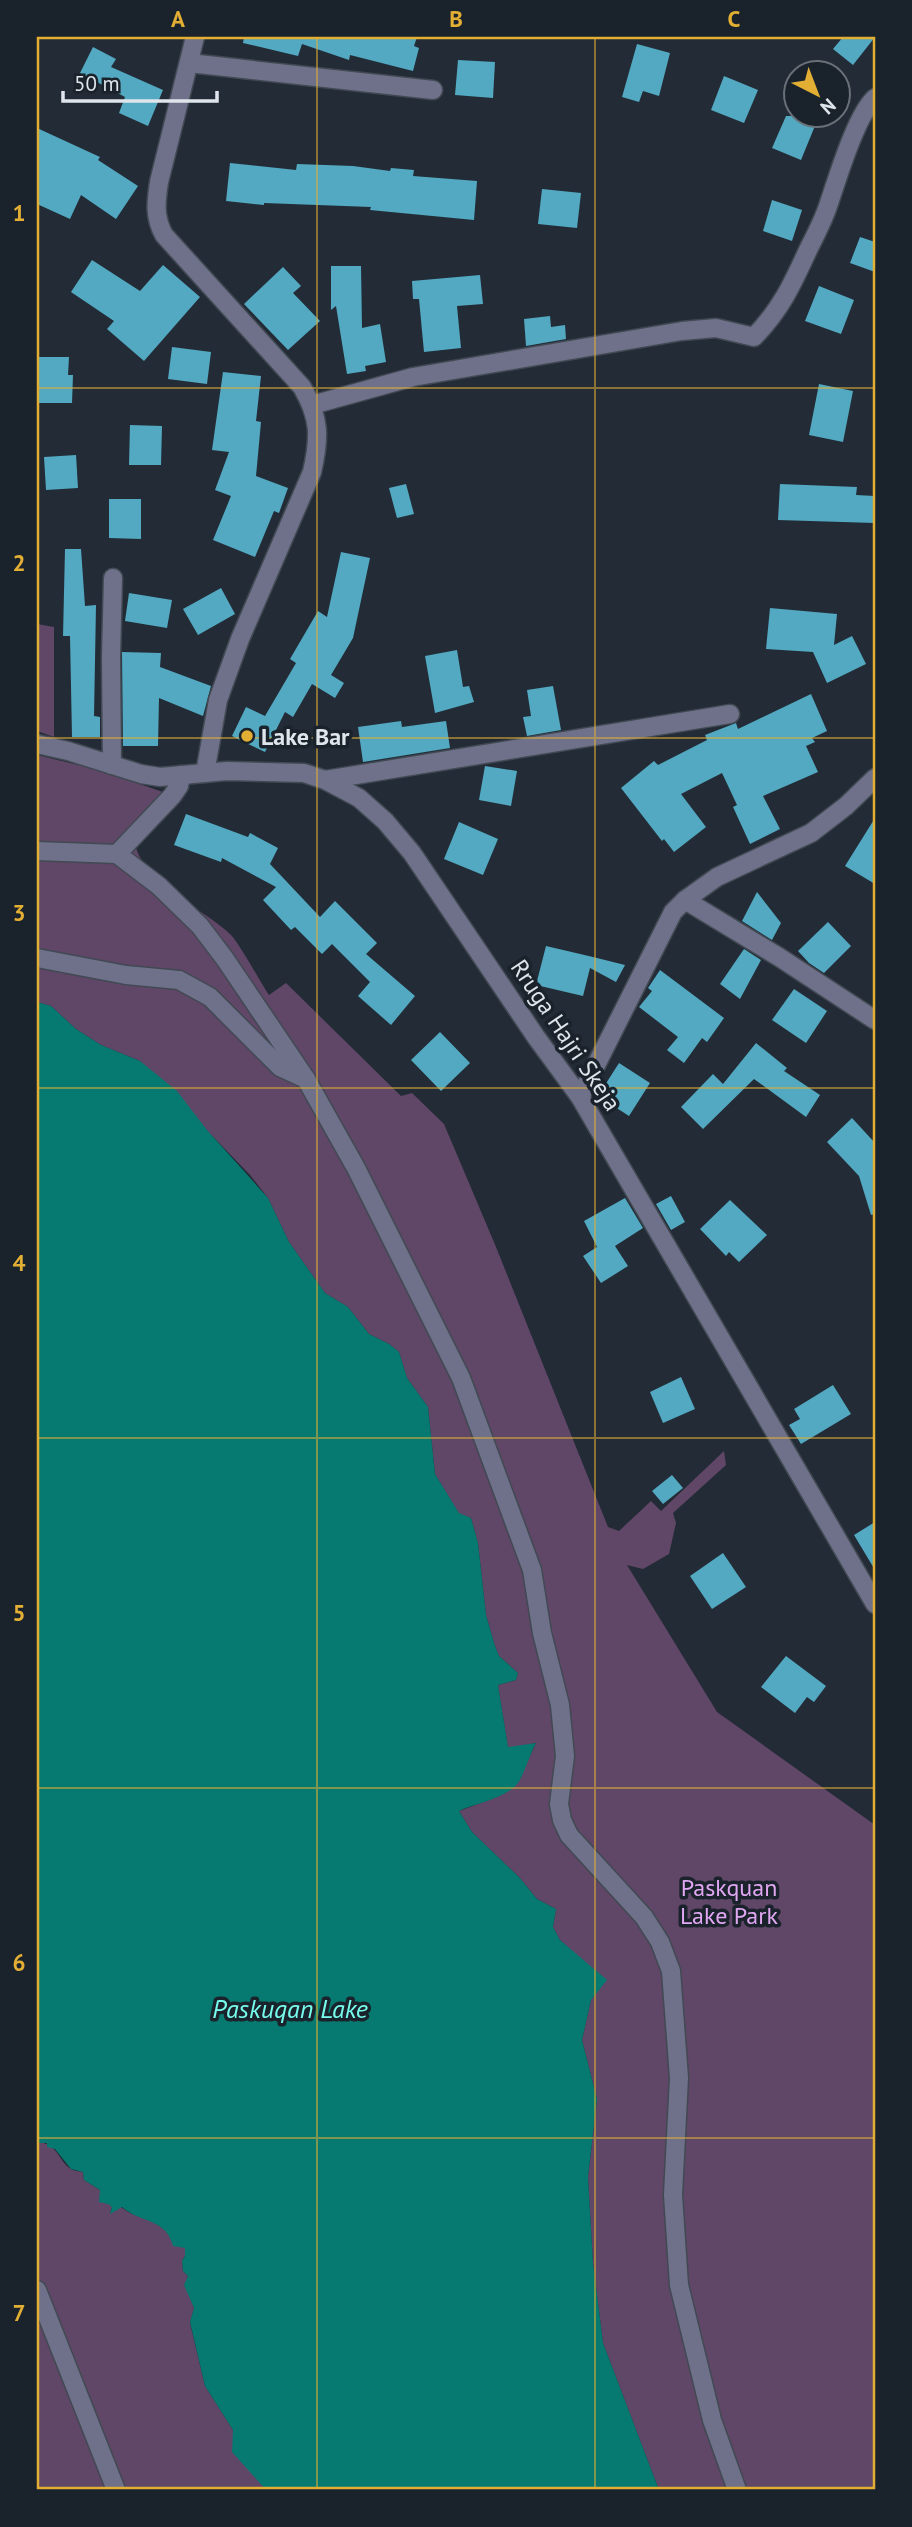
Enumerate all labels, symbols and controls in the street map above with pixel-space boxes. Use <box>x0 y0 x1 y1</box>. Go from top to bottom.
text: A <box>171 4 185 33</box>
text: B <box>449 4 463 33</box>
text: C <box>728 4 741 33</box>
scale bar <box>63 60 217 104</box>
north arrow <box>782 60 852 130</box>
text: 50 m <box>74 70 120 97</box>
text: N <box>816 94 841 120</box>
text: 1 <box>12 198 26 227</box>
text: 2 <box>12 548 26 577</box>
place label: Lake Bar <box>261 721 350 752</box>
marker: Lake Bar <box>239 728 255 744</box>
text: 3 <box>12 898 26 927</box>
street label: Rruga Hajri Skeja <box>504 953 628 1117</box>
text: 4 <box>12 1248 26 1277</box>
text: 5 <box>12 1598 26 1627</box>
park label: Paskquan Lake Park <box>680 1872 778 1931</box>
text: 6 <box>12 1948 26 1977</box>
water label: Paskuqan Lake <box>212 1992 368 2025</box>
text: 7 <box>12 2298 26 2327</box>

